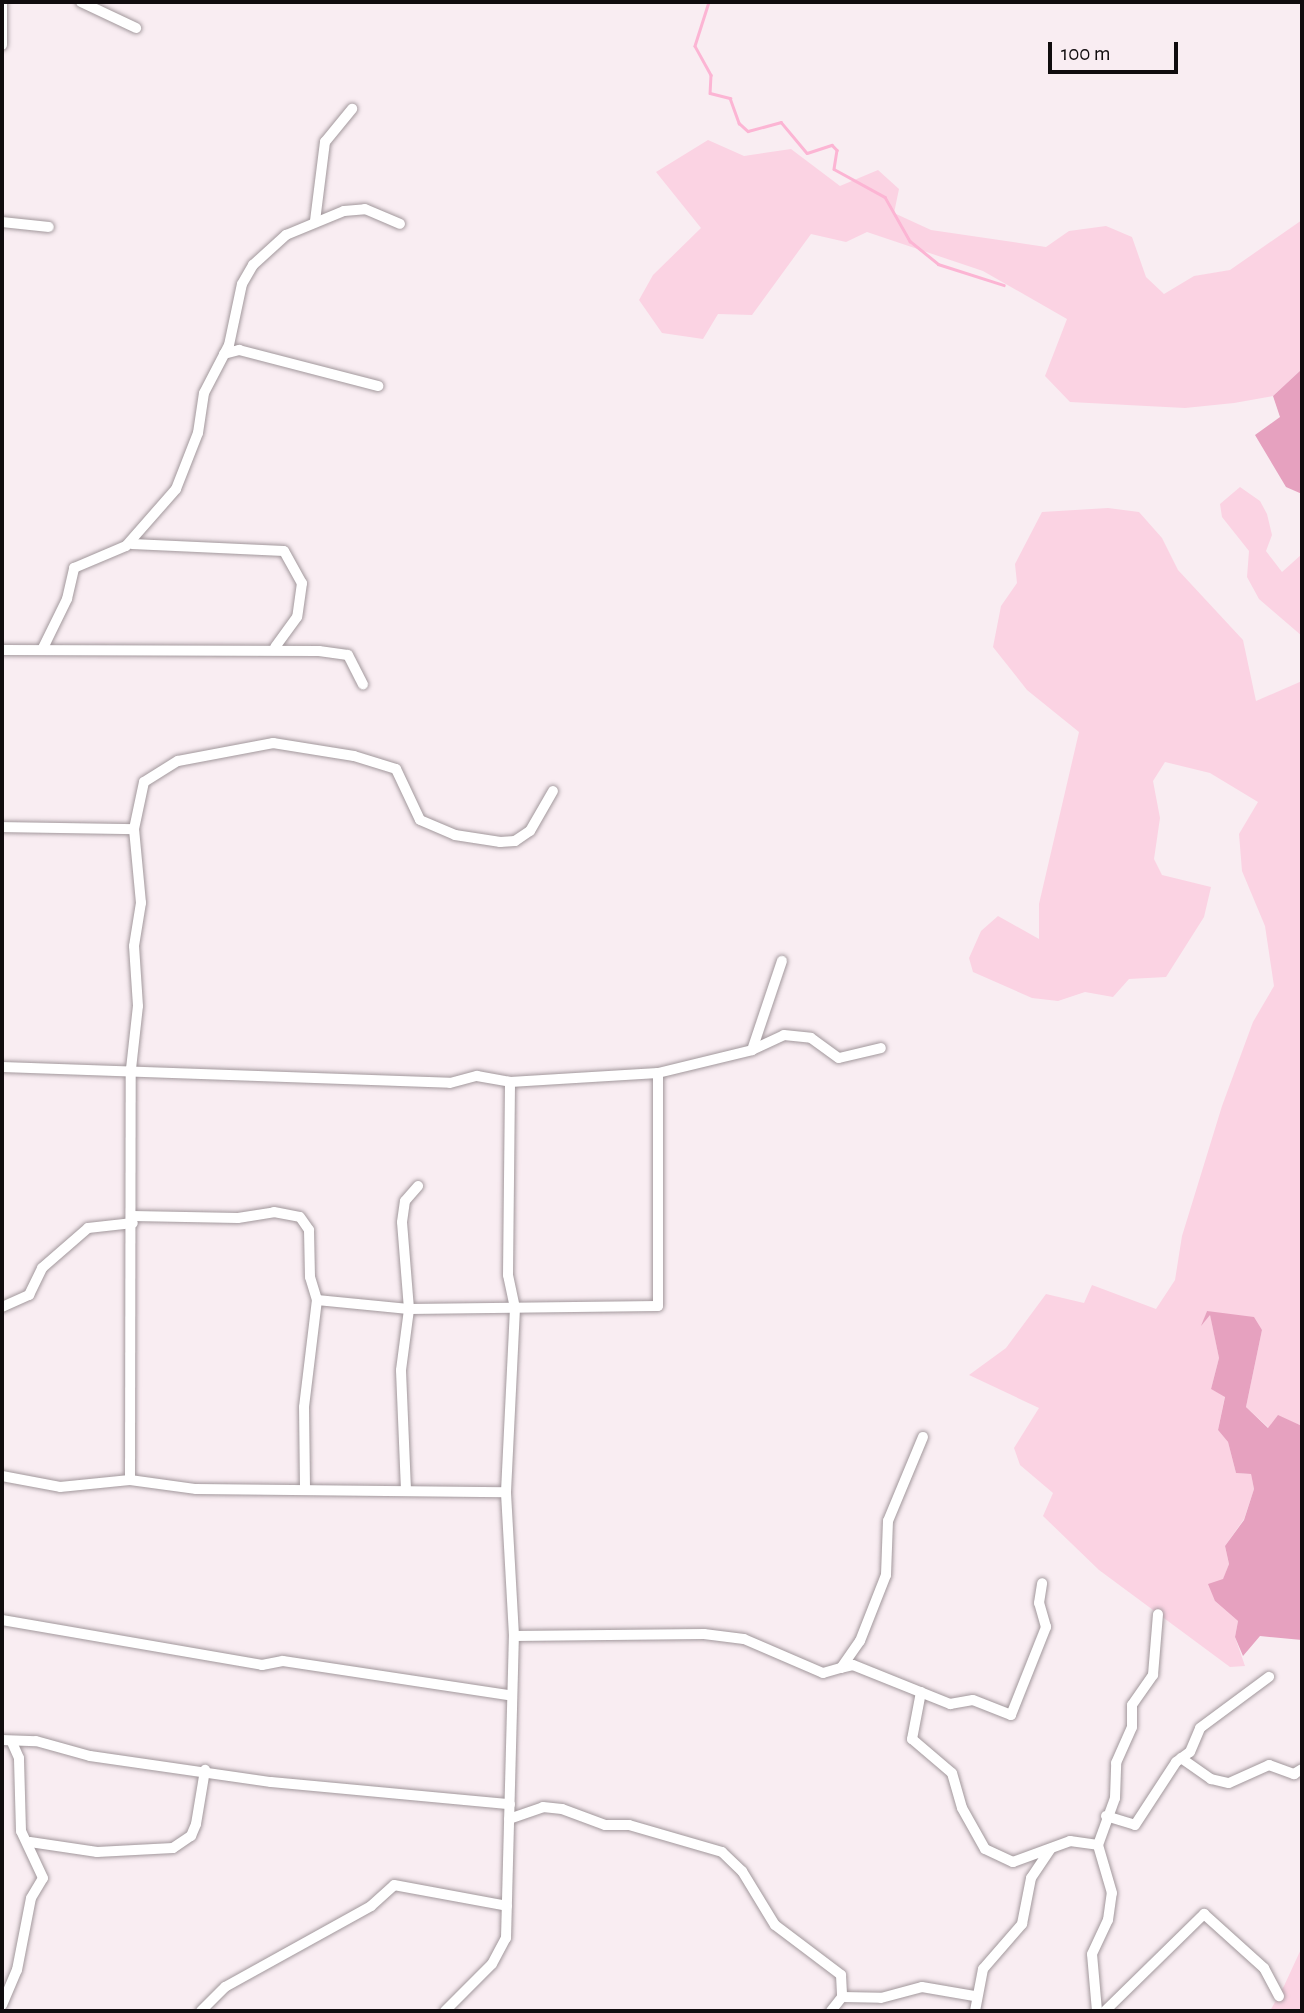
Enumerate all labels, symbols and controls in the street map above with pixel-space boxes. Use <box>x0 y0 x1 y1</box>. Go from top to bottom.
scale bar <box>1052 28 1182 72</box>
text: 100 m <box>1061 43 1111 64</box>

